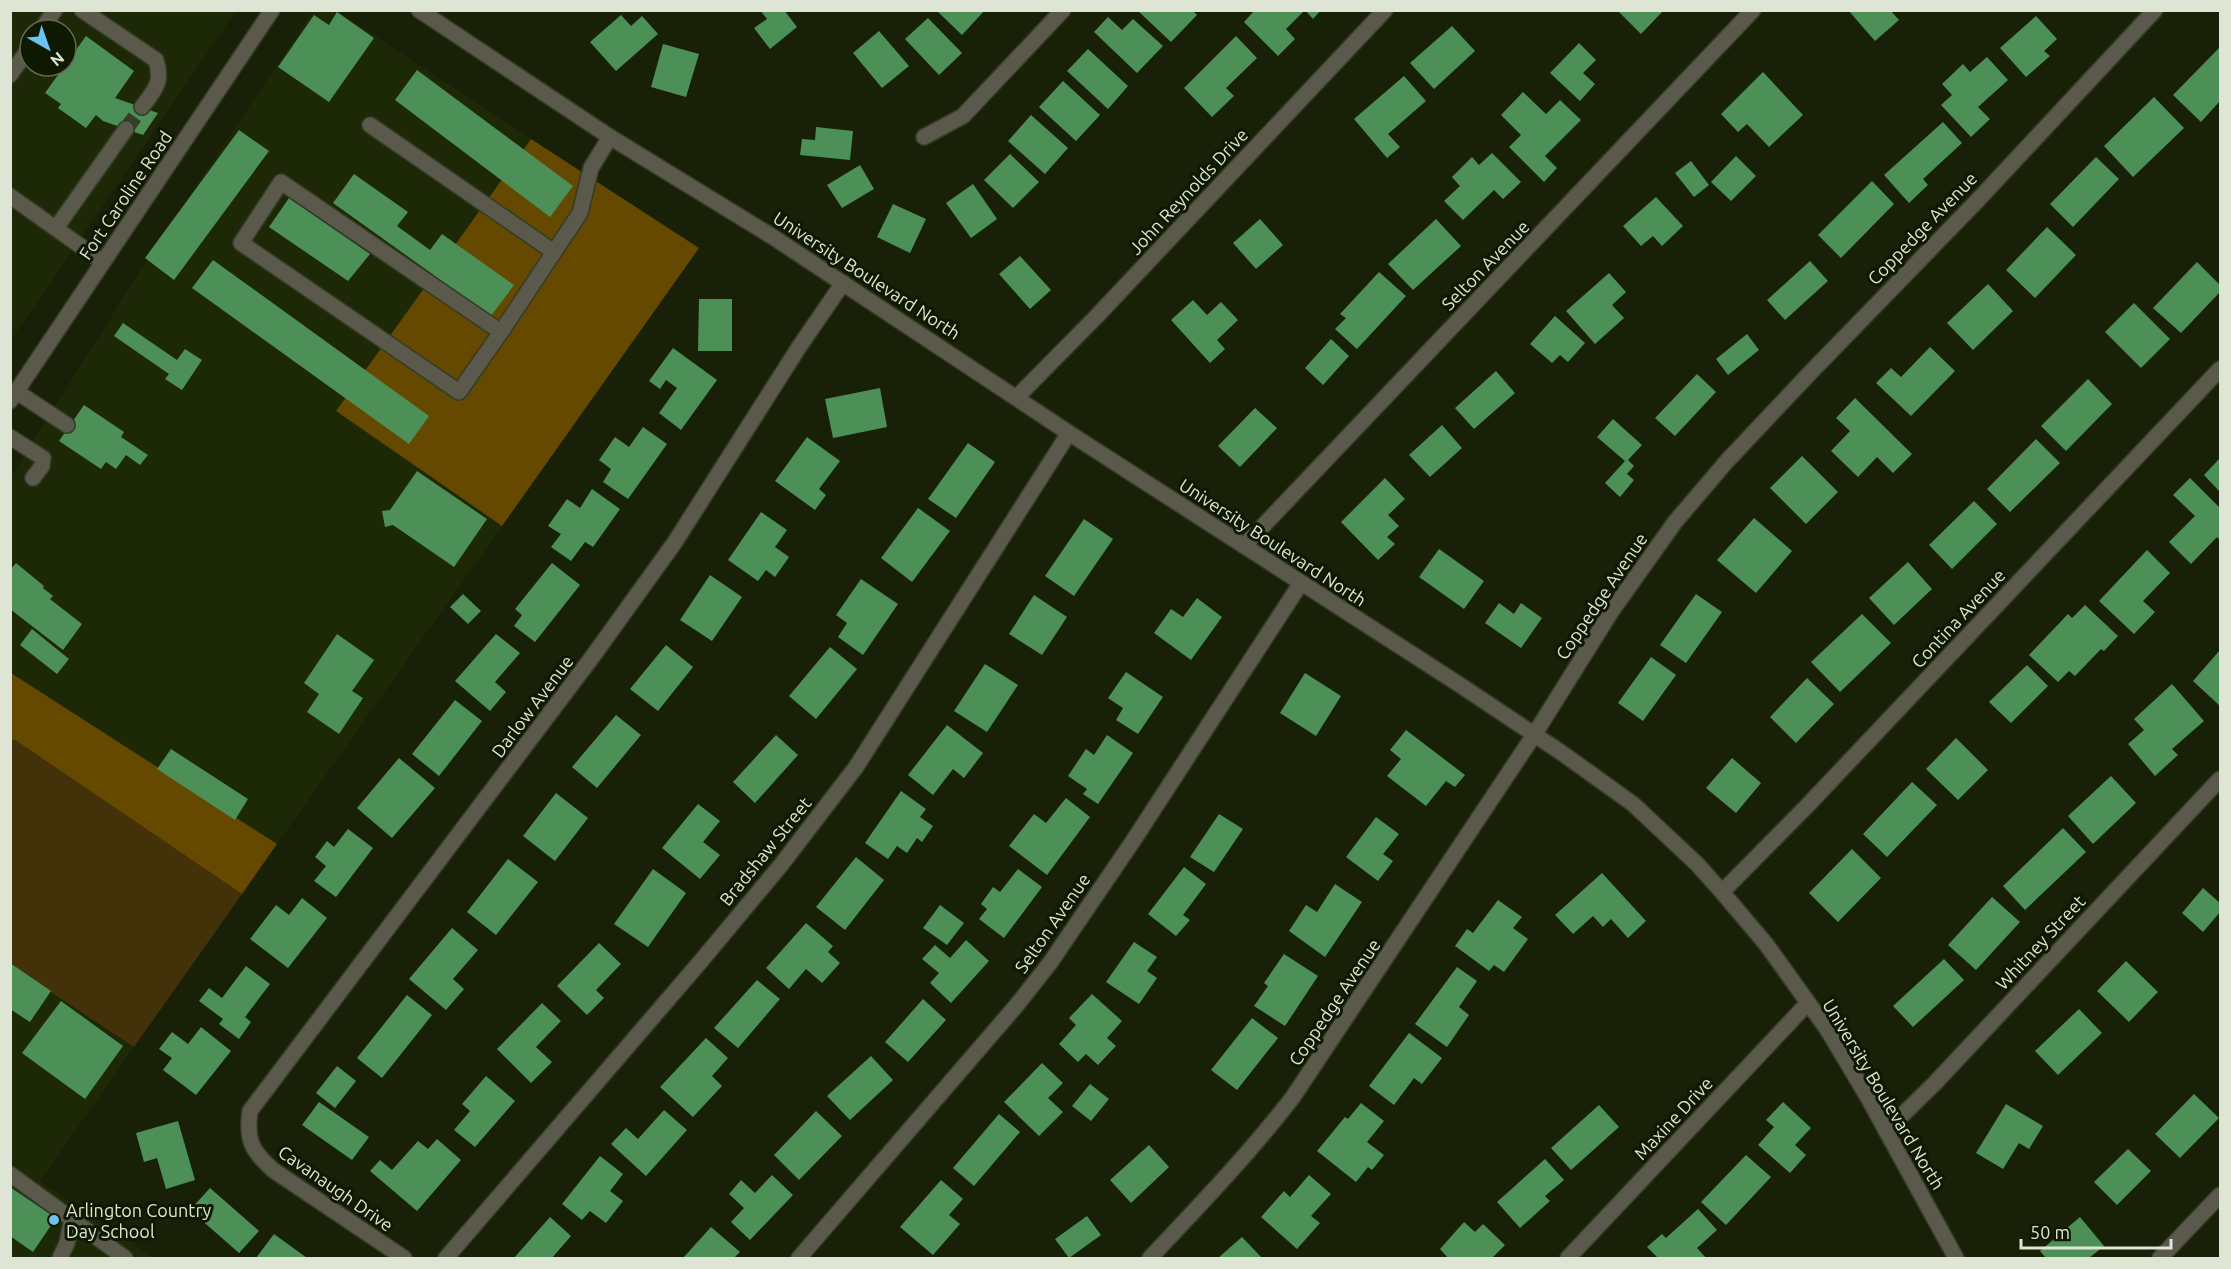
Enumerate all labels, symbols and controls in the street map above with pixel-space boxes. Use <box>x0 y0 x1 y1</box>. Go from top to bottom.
north arrow <box>18 18 78 78</box>
text: N <box>47 49 68 70</box>
street label: John Reynolds Drive <box>1125 124 1251 258</box>
street label: Fort Caroline Road <box>75 127 175 263</box>
street label: Coppedge Avenue <box>1863 168 1981 288</box>
street label: University Boulevard North <box>770 207 964 343</box>
street label: Selton Avenue <box>1437 216 1533 314</box>
street label: University Boulevard North <box>1176 474 1370 610</box>
street label: Coppedge Avenue <box>1551 529 1651 663</box>
street label: Contina Avenue <box>1907 565 2009 671</box>
street label: Darlow Avenue <box>487 651 577 761</box>
street label: Bradshaw Street <box>715 793 815 909</box>
street label: Selton Avenue <box>1010 869 1094 977</box>
street label: Whitney Street <box>1991 891 2089 993</box>
street label: Coppedge Avenue <box>1284 935 1384 1069</box>
street label: University Boulevard North <box>1819 995 1949 1193</box>
street label: Maxine Drive <box>1630 1073 1716 1163</box>
street label: Cavanaugh Drive <box>275 1141 397 1235</box>
place label: Arlington Country Day School <box>66 1200 212 1241</box>
scale bar <box>2021 1212 2171 1250</box>
marker: Arlington Country Day School <box>47 1213 61 1227</box>
text: 50 m <box>2030 1222 2070 1242</box>

